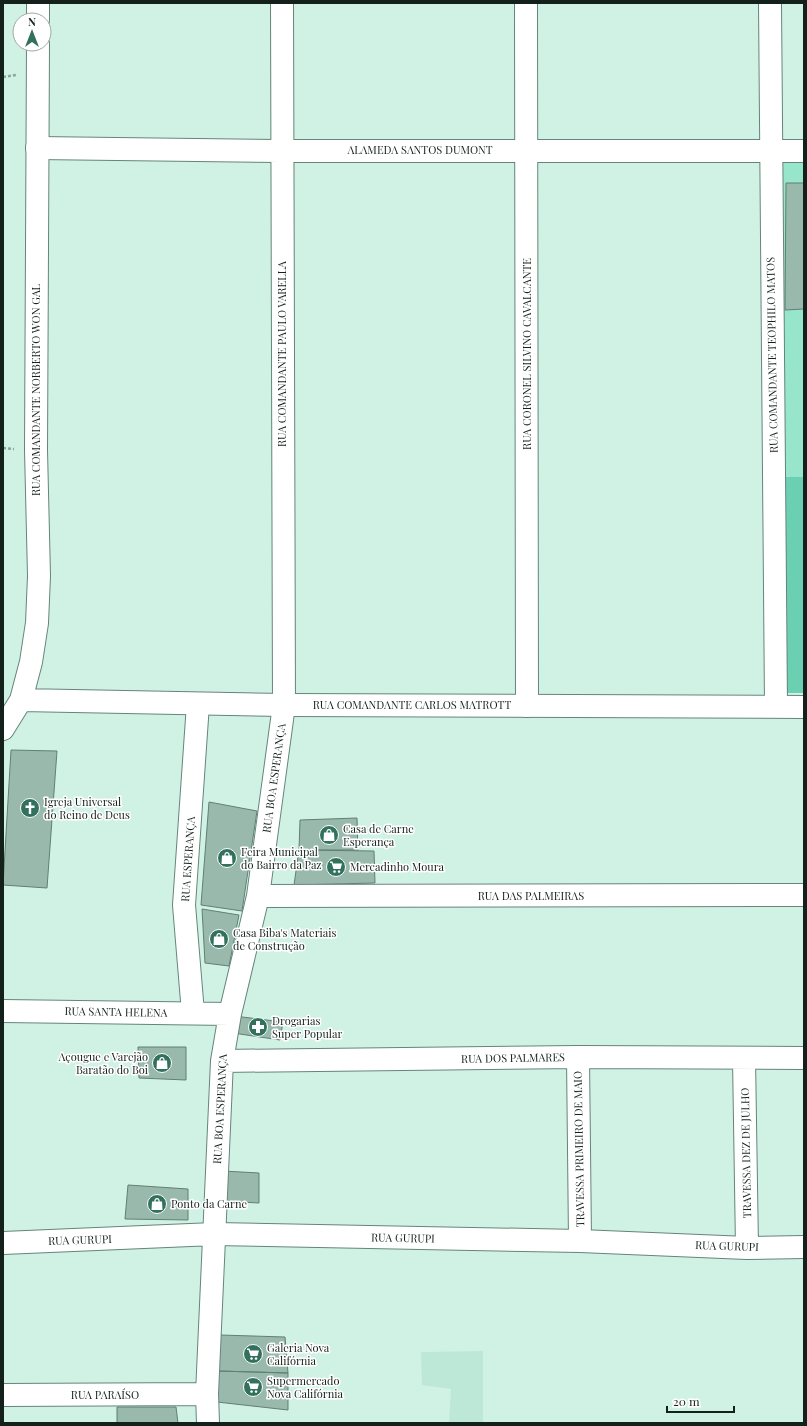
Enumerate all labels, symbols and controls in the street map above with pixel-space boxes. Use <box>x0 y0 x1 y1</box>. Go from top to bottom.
north arrow <box>12 12 52 52</box>
text: N <box>28 14 36 29</box>
street label: ALAMEDA SANTOS DUMONT <box>346 142 493 157</box>
street label: RUA COMANDANTE TEOPHILO MATOS <box>762 257 781 453</box>
street label: RUA CORONEL SILVINO CAVALCANTE <box>519 258 534 450</box>
street label: RUA COMANDANTE PAULO VARELLA <box>274 261 289 447</box>
street label: RUA COMANDANTE NORBERTO WON GAL <box>28 283 43 496</box>
street label: RUA COMANDANTE CARLOS MATROTT <box>313 697 511 712</box>
street label: RUA BOA ESPERANÇA <box>258 722 289 834</box>
place label: Igreja Universal do Reino de Deus <box>44 794 130 822</box>
church icon: Igreja Universal do Reino de Deus <box>19 797 41 819</box>
street label: RUA ESPERANÇA <box>177 816 198 902</box>
place label: Casa de Carne Esperança <box>343 821 414 849</box>
shop icon: Casa de Carne Esperança <box>318 824 340 846</box>
place label: Feira Municipal do Bairro da Paz <box>241 844 322 872</box>
shop icon: Feira Municipal do Bairro da Paz <box>216 847 238 869</box>
supermarket icon: Mercadinho Moura <box>325 856 347 878</box>
place label: Mercadinho Moura <box>350 859 445 874</box>
street label: RUA DAS PALMEIRAS <box>478 888 584 903</box>
place label: Casa Biba's Materiais de Construção <box>233 925 337 953</box>
shop icon: Casa Biba's Materiais de Construção <box>208 928 230 950</box>
street label: RUA SANTA HELENA <box>64 1003 168 1020</box>
place label: Drogarias Super Popular <box>272 1013 342 1041</box>
pharmacy icon: Drogarias Super Popular <box>247 1016 269 1038</box>
place label: Açougue e Varejão Baratão do Boi <box>57 1049 148 1077</box>
street label: RUA DOS PALMARES <box>461 1049 565 1066</box>
shop icon: Açougue e Varejão Baratão do Boi <box>151 1052 173 1074</box>
street label: RUA BOA ESPERANÇA <box>209 1053 230 1164</box>
street label: TRAVESSA PRIMEIRO DE MAIO <box>570 1071 587 1227</box>
street label: TRAVESSA DEZ DE JULHO <box>737 1088 754 1218</box>
shop icon: Ponto da Carne <box>146 1193 168 1215</box>
place label: Ponto da Carne <box>171 1196 248 1211</box>
street label: RUA GURUPI <box>371 1229 435 1246</box>
street label: RUA GURUPI <box>48 1231 112 1248</box>
street label: RUA GURUPI <box>695 1237 759 1254</box>
place label: Galeria Nova Califórnia <box>267 1340 330 1368</box>
supermarket icon: Galeria Nova Califórnia <box>242 1343 264 1365</box>
place label: Supermercado Nova Califórnia <box>267 1373 344 1401</box>
supermarket icon: Supermercado Nova Califórnia <box>242 1376 264 1398</box>
street label: RUA PARAÍSO <box>71 1387 139 1402</box>
scale bar <box>667 1388 734 1414</box>
text: 20 m <box>673 1393 700 1409</box>

